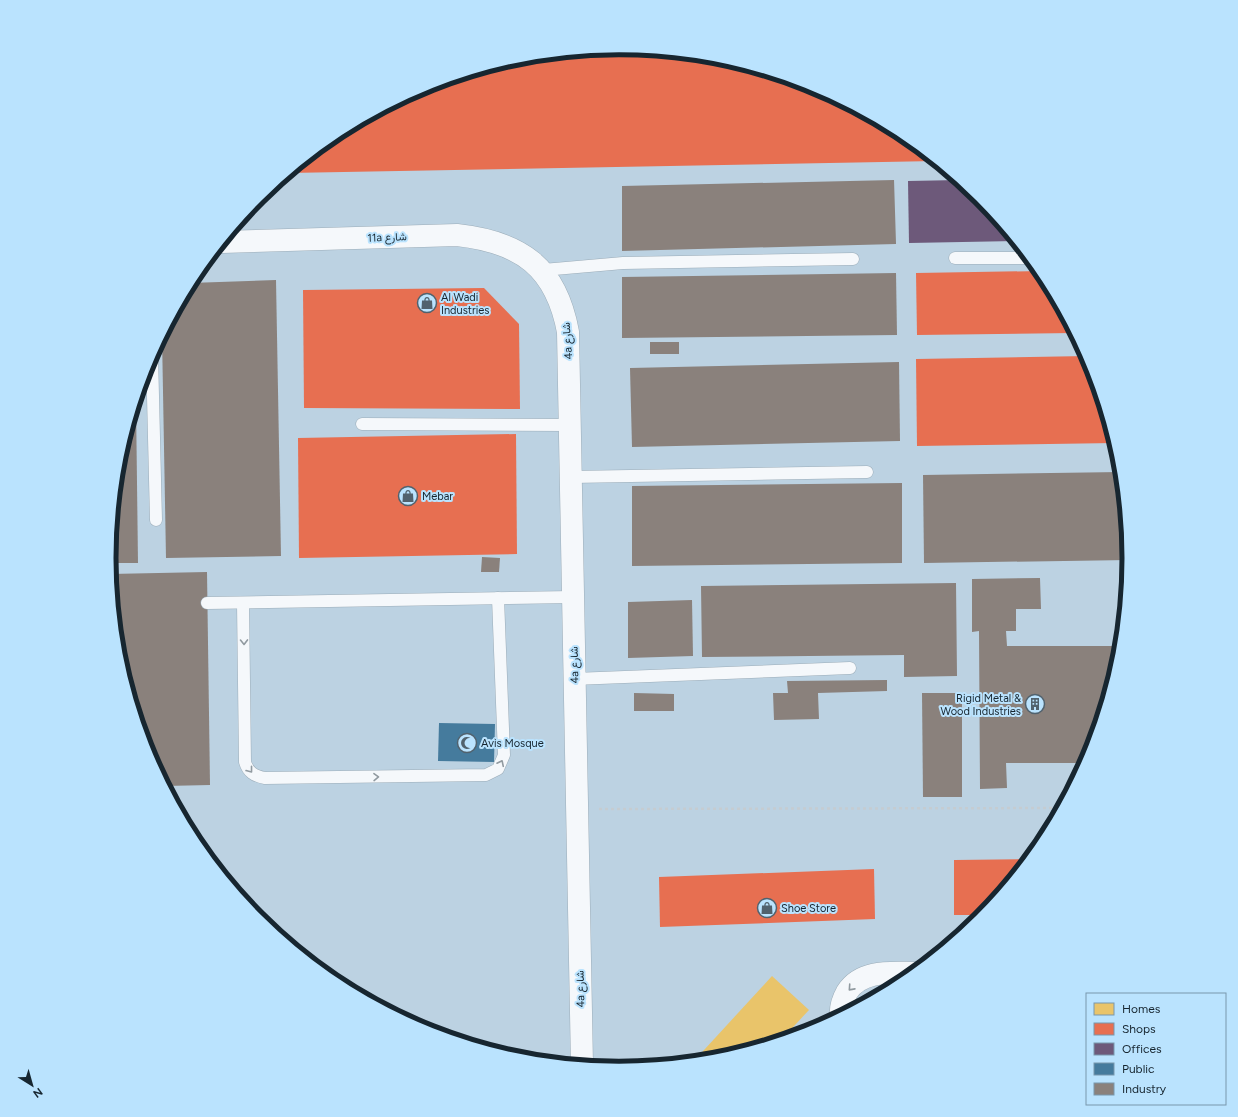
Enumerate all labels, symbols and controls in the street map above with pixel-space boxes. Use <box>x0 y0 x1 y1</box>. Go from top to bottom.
street label: 11a شارع <box>367 230 407 246</box>
place label: Al Wadi Industries <box>441 291 489 317</box>
shop icon: Al Wadi Industries <box>416 292 438 314</box>
street label: 4a شارع <box>560 322 576 360</box>
shop icon: Mebar <box>397 485 419 507</box>
place label: Mebar <box>422 490 453 503</box>
one-way arrow <box>239 639 248 645</box>
street label: 4a شارع <box>568 646 582 684</box>
place label: Rigid Metal & Wood Industries <box>941 692 1021 718</box>
building icon: Rigid Metal & Wood Industries <box>1024 693 1046 715</box>
mosque icon: Avis Mosque <box>456 732 478 754</box>
place label: Avis Mosque <box>481 737 544 750</box>
one-way arrow <box>496 760 504 767</box>
one-way arrow <box>245 765 252 772</box>
one-way arrow <box>373 773 379 781</box>
shop icon: Shoe Store <box>756 897 778 919</box>
place label: Shoe Store <box>781 902 836 915</box>
street label: 4a شارع <box>574 970 588 1008</box>
one-way arrow <box>849 983 856 990</box>
legend <box>1086 993 1226 1105</box>
text: Homes <box>1122 1002 1161 1016</box>
text: Shops <box>1122 1022 1156 1036</box>
text: Offices <box>1122 1042 1162 1056</box>
text: Public <box>1122 1062 1155 1076</box>
north arrow <box>12 1065 52 1105</box>
text: Industry <box>1122 1082 1167 1096</box>
text: N <box>30 1085 45 1100</box>

